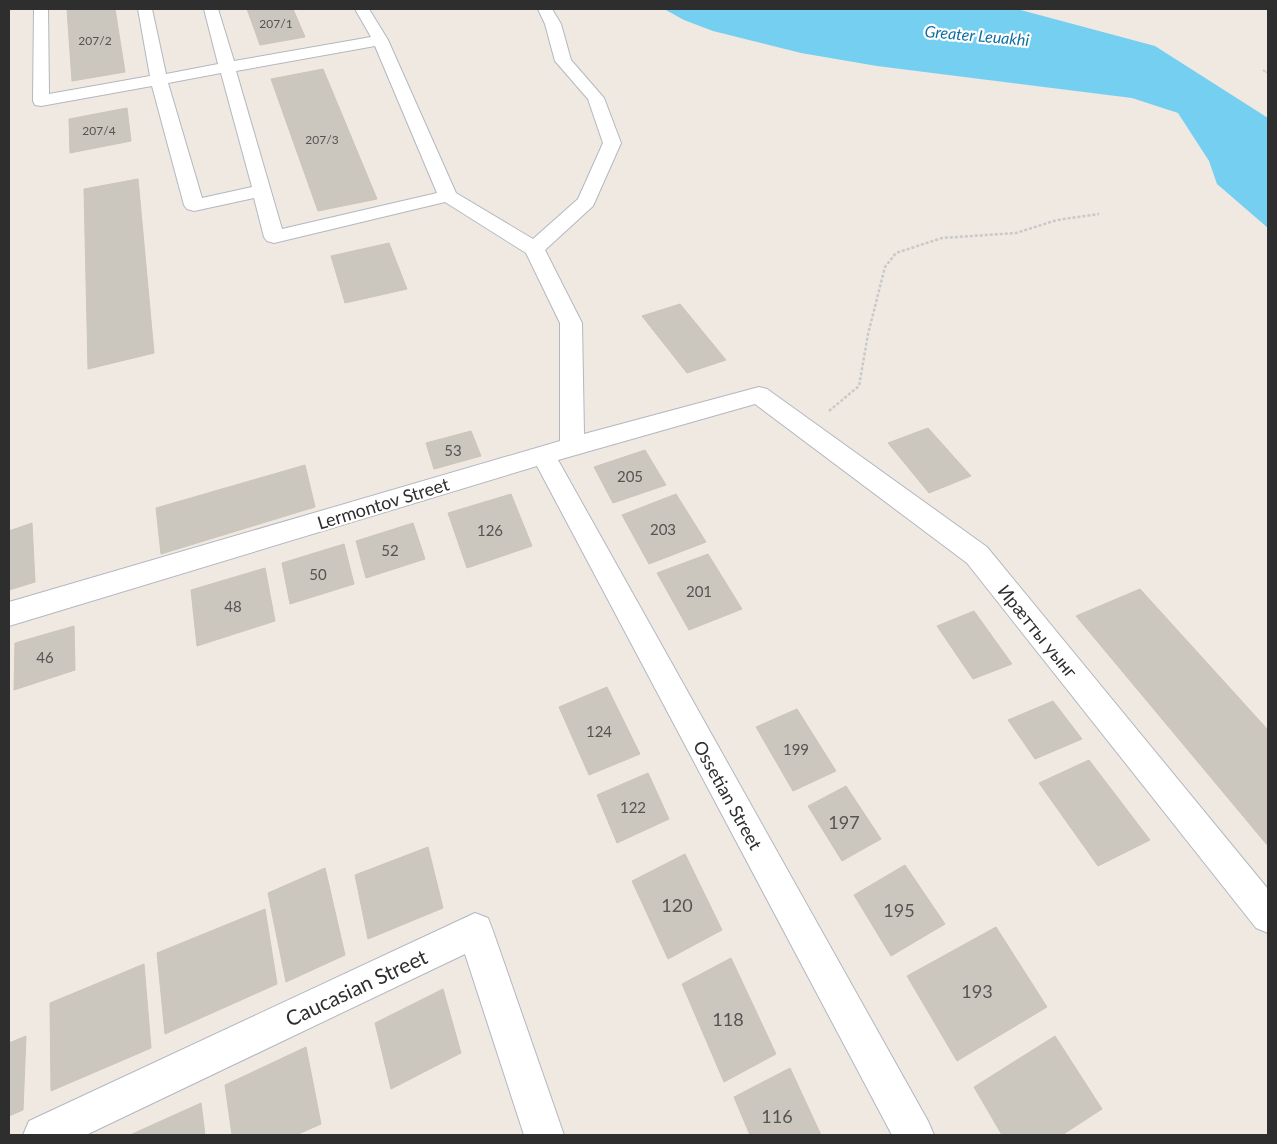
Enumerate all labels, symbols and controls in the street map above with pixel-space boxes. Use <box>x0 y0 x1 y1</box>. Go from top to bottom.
house number: 207/1 <box>259 16 293 31</box>
water label: Greater Leuakhi <box>924 21 1030 49</box>
house number: 207/2 <box>78 33 112 48</box>
house number: 207/4 <box>82 123 116 138</box>
house number: 207/3 <box>305 132 339 147</box>
house number: 53 <box>444 441 462 459</box>
house number: 205 <box>617 467 643 485</box>
street label: Lermontov Street <box>314 472 452 534</box>
house number: 203 <box>650 520 676 538</box>
house number: 126 <box>477 521 503 539</box>
house number: 52 <box>381 541 399 559</box>
house number: 50 <box>309 565 327 583</box>
street label: Ирæтты уынг <box>994 580 1083 683</box>
house number: 201 <box>686 582 712 600</box>
house number: 48 <box>224 597 242 615</box>
house number: 46 <box>36 648 54 666</box>
house number: 124 <box>586 722 612 740</box>
street label: Ossetian Street <box>689 737 767 854</box>
house number: 199 <box>783 740 809 758</box>
house number: 122 <box>620 798 646 816</box>
house number: 197 <box>828 811 860 833</box>
house number: 120 <box>661 894 693 916</box>
house number: 195 <box>883 899 915 921</box>
street label: Caucasian Street <box>281 943 431 1031</box>
house number: 193 <box>961 980 993 1002</box>
house number: 118 <box>712 1008 744 1030</box>
house number: 116 <box>761 1105 793 1127</box>

